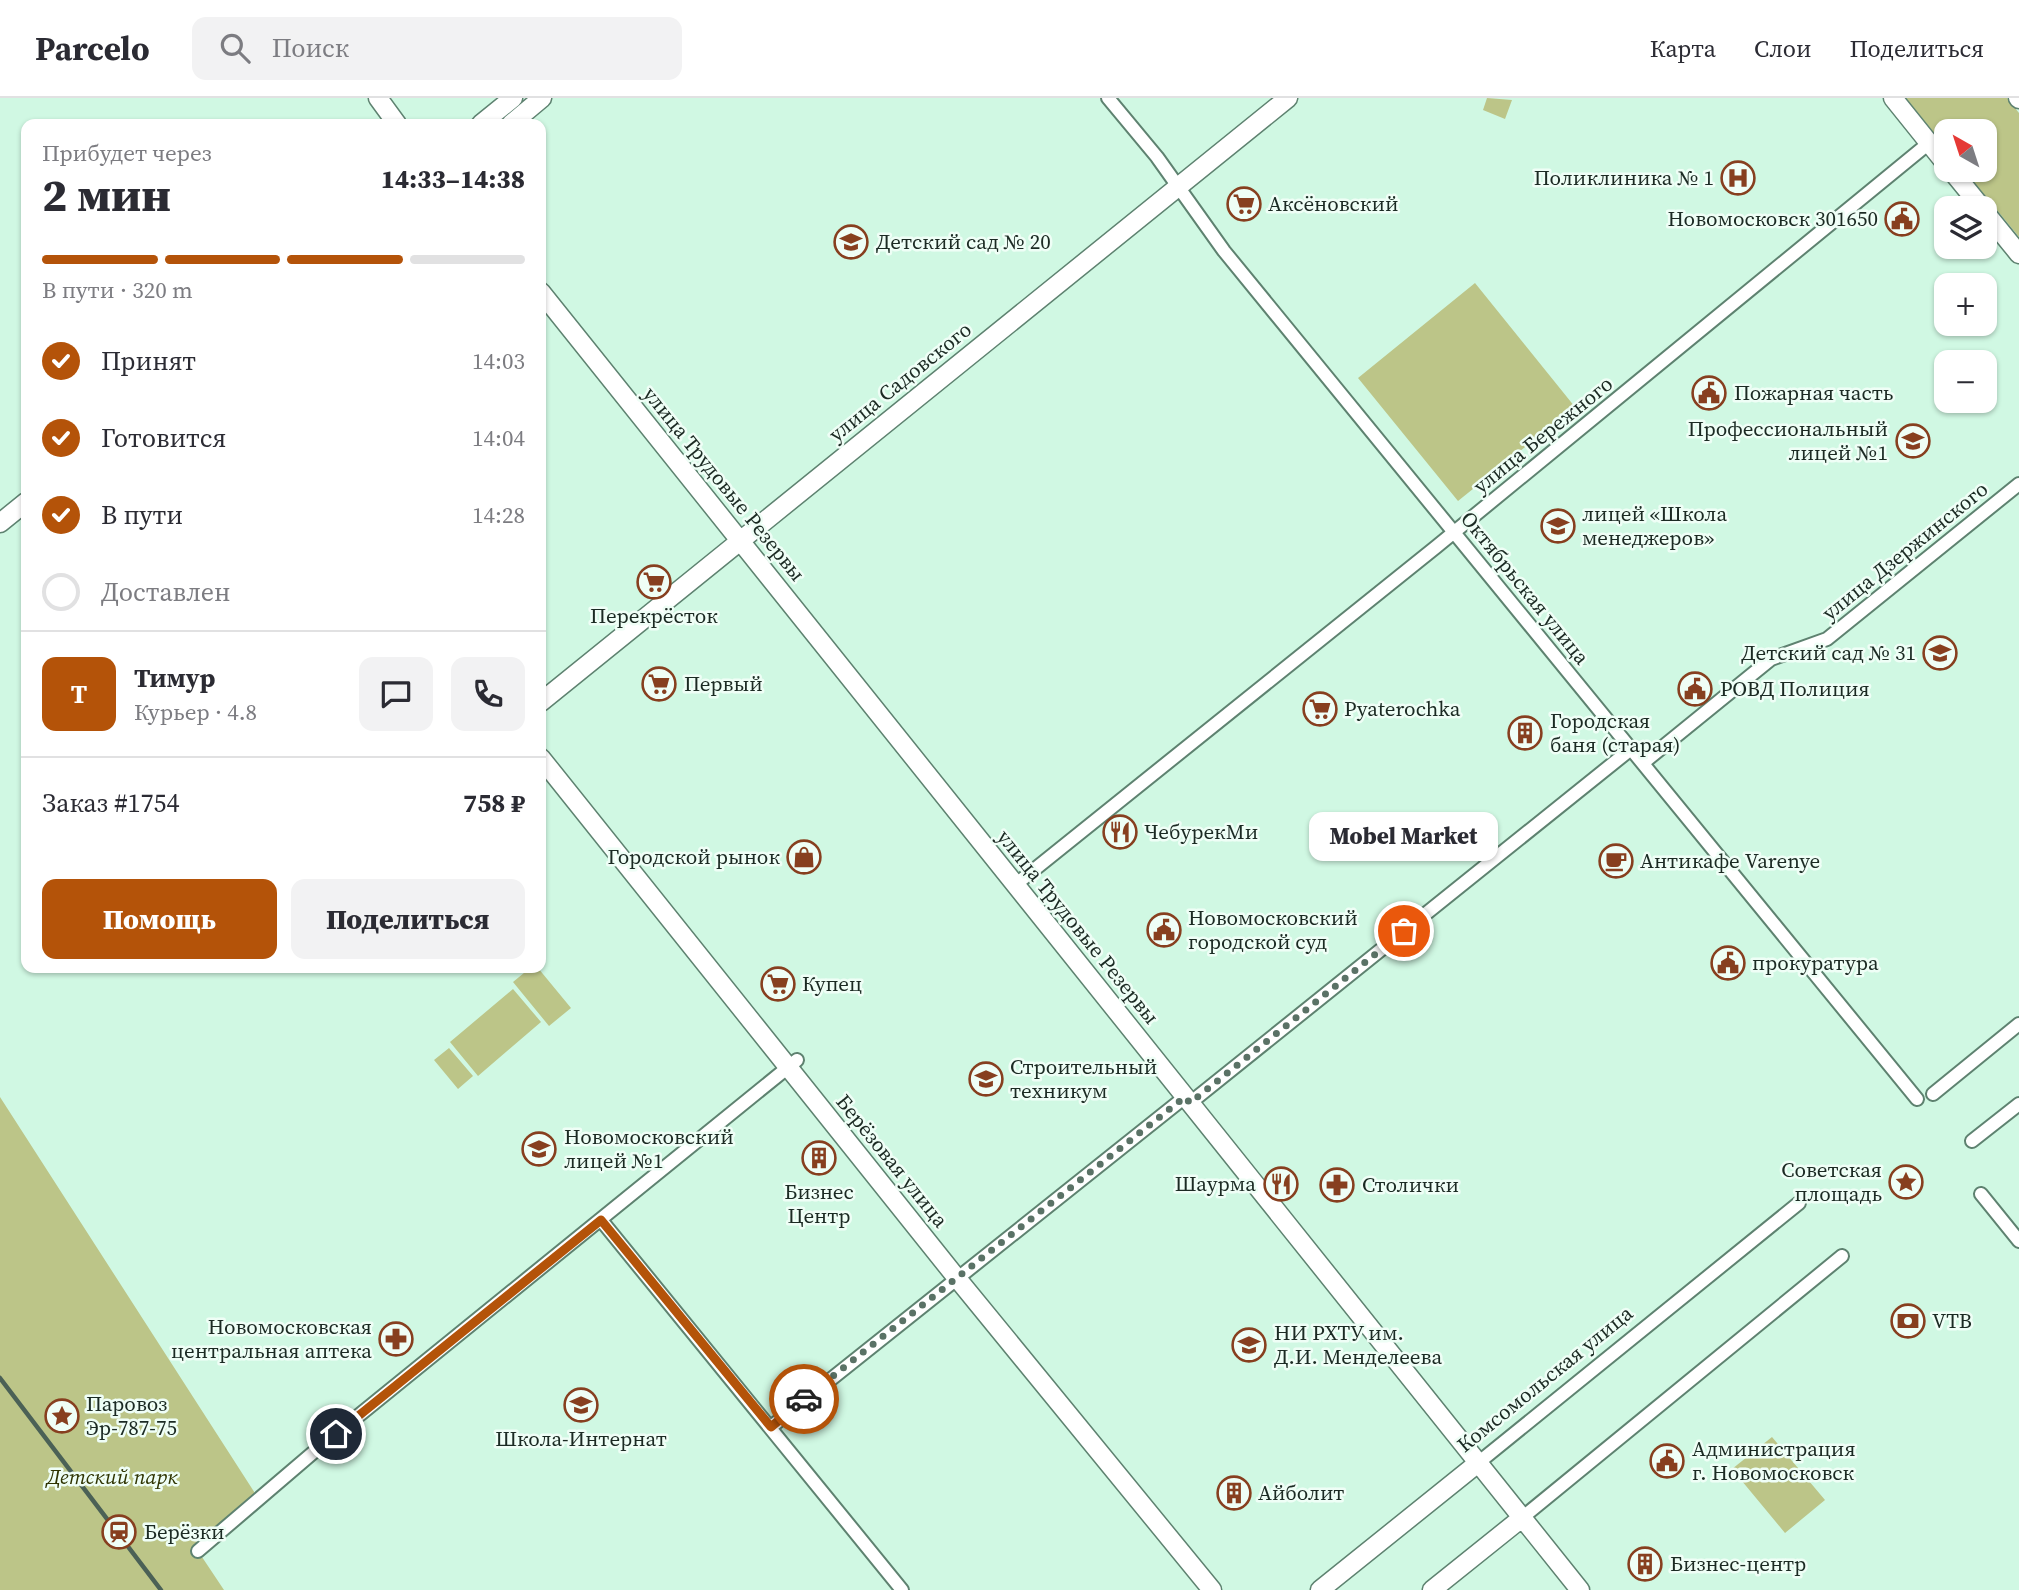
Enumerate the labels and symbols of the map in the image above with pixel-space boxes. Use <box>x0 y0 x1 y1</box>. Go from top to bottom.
north arrow <box>1934 119 1997 182</box>
hospital icon: Поликлиника № 1 <box>1719 159 1757 197</box>
place label: Поликлиника № 1 <box>1534 163 1714 192</box>
supermarket icon: Аксёновский <box>1225 185 1263 223</box>
place label: Аксёновский <box>1268 189 1399 218</box>
public building icon: Новомосковск 301650 <box>1883 200 1921 238</box>
place label: Новомосковск 301650 <box>1667 204 1878 233</box>
school or university icon: Детский сад № 20 <box>832 223 870 261</box>
place label: Детский сад № 20 <box>876 227 1051 256</box>
street label: улица Садовского <box>822 315 977 448</box>
street label: улица Бережного <box>1467 369 1619 500</box>
public building icon: Пожарная часть <box>1690 374 1728 412</box>
place label: Пожарная часть <box>1734 378 1893 407</box>
street label: улица Трудовые Резервы <box>637 380 812 587</box>
place label: Профессиональный лицей №1 <box>1688 414 1888 467</box>
school or university icon: Профессиональный лицей №1 <box>1894 422 1932 460</box>
street label: улица Дзержинского <box>1815 474 1994 627</box>
place label: лицей «Школа менеджеров» <box>1582 499 1727 552</box>
street label: Октябрьская улица <box>1454 505 1597 671</box>
school or university icon: лицей «Школа менеджеров» <box>1539 507 1577 545</box>
supermarket icon: Перекрёсток <box>635 563 673 601</box>
place label: Перекрёсток <box>590 601 718 630</box>
school or university icon: Детский сад № 31 <box>1921 634 1959 672</box>
place label: Детский сад № 31 <box>1741 638 1916 667</box>
supermarket icon: Первый <box>640 665 678 703</box>
place label: Первый <box>684 669 763 698</box>
public building icon: РОВД Полиция <box>1676 670 1714 708</box>
place label: РОВД Полиция <box>1720 674 1870 703</box>
supermarket icon: Pyaterochka <box>1301 690 1339 728</box>
place label: Pyaterochka <box>1344 694 1461 723</box>
place label: Городская баня (старая) <box>1550 706 1680 759</box>
building icon: Городская баня (старая) <box>1506 714 1544 752</box>
callout: Mobel Market <box>1310 812 1498 861</box>
restaurant icon: ЧебурекМи <box>1101 813 1139 851</box>
place label: ЧебурекМи <box>1144 817 1258 846</box>
street label: улица Трудовые Резервы <box>991 823 1166 1030</box>
shop icon: Городской рынок <box>785 838 823 876</box>
place label: Городской рынок <box>608 842 780 871</box>
cafe icon: Антикафе Varenye <box>1597 842 1635 880</box>
place label: Антикафе Varenye <box>1640 846 1820 875</box>
pin <box>1374 901 1434 961</box>
place label: Новомосковский городской суд <box>1188 903 1358 956</box>
public building icon: Новомосковский городской суд <box>1145 911 1183 949</box>
public building icon: прокуратура <box>1709 944 1747 982</box>
place label: прокуратура <box>1752 948 1879 977</box>
supermarket icon: Купец <box>759 965 797 1003</box>
place label: Купец <box>802 969 862 998</box>
place label: Строительный техникум <box>1010 1052 1157 1105</box>
school or university icon: Строительный техникум <box>967 1060 1005 1098</box>
street label: Берёзовая улица <box>830 1088 955 1234</box>
place label: Новомосковский лицей №1 <box>564 1122 734 1175</box>
school or university icon: Новомосковский лицей №1 <box>520 1130 558 1168</box>
building icon: Бизнес Центр <box>800 1139 838 1177</box>
place label: Советская площадь <box>1781 1155 1882 1208</box>
place icon: Советская площадь <box>1887 1163 1925 1201</box>
restaurant icon: Шаурма <box>1262 1165 1300 1203</box>
pharmacy icon: Столички <box>1318 1166 1356 1204</box>
place label: Шаурма <box>1175 1169 1256 1198</box>
place label: Столички <box>1362 1170 1459 1199</box>
place label: Бизнес Центр <box>784 1177 854 1230</box>
street label: Комсомольская улица <box>1451 1298 1639 1459</box>
bank icon: VTB <box>1889 1302 1927 1340</box>
place label: VTB <box>1932 1306 1972 1335</box>
place label: Новомосковская центральная аптека <box>171 1312 372 1365</box>
place label: НИ РХТУ им. Д.И. Менделеева <box>1274 1318 1442 1371</box>
pharmacy icon: Новомосковская центральная аптека <box>377 1320 415 1358</box>
school or university icon: НИ РХТУ им. Д.И. Менделеева <box>1230 1326 1268 1364</box>
courier <box>769 1364 839 1434</box>
school or university icon: Школа-Интернат <box>562 1386 600 1424</box>
place label: Паровоз Эр-787-75 <box>86 1389 177 1442</box>
place icon: Паровоз Эр-787-75 <box>43 1397 81 1435</box>
pin <box>306 1404 366 1464</box>
place label: Школа-Интернат <box>495 1424 667 1453</box>
place label: Администрация г. Новомосковск <box>1692 1434 1856 1487</box>
public building icon: Администрация г. Новомосковск <box>1648 1442 1686 1480</box>
park label: Детский парк <box>44 1462 178 1491</box>
building icon: Айболит <box>1215 1474 1253 1512</box>
place label: Айболит <box>1258 1478 1344 1507</box>
station icon: Берёзки <box>100 1513 138 1551</box>
place label: Берёзки <box>144 1517 225 1546</box>
building icon: Бизнес-центр <box>1626 1545 1664 1583</box>
place label: Бизнес-центр <box>1670 1549 1806 1578</box>

